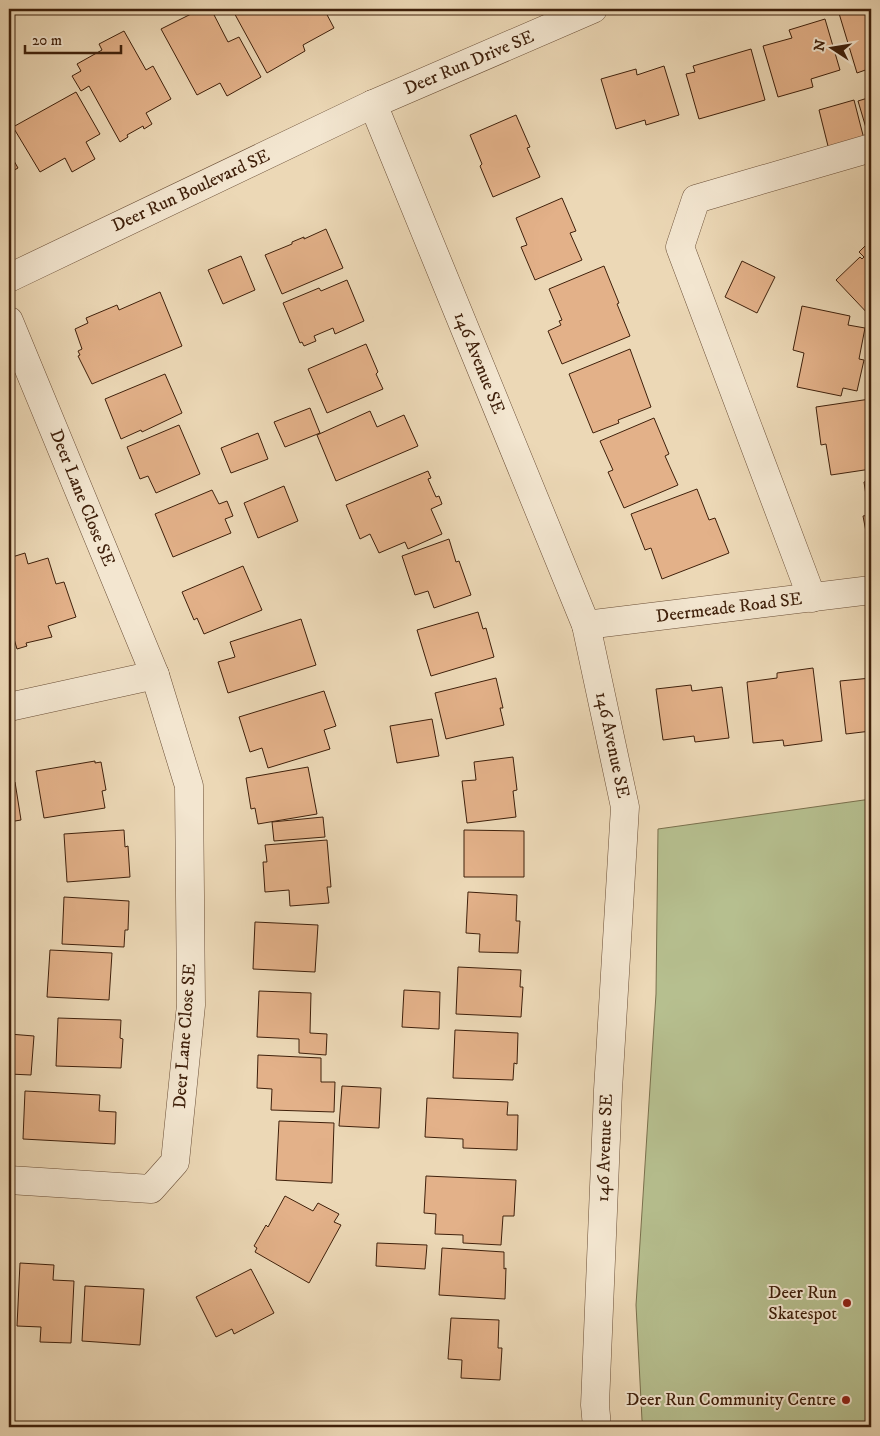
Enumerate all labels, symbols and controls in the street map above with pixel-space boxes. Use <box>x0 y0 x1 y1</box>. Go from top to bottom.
scale bar <box>25 22 121 54</box>
north arrow <box>808 22 858 72</box>
street label: Deer Run Drive SE <box>401 26 537 100</box>
text: 20 m <box>32 31 62 50</box>
text: N <box>810 38 830 53</box>
street label: Deer Run Boulevard SE <box>109 145 274 237</box>
street label: 146 Avenue SE <box>449 309 510 417</box>
street label: Deer Lane Close SE <box>45 426 120 570</box>
street label: Deermeade Road SE <box>655 588 804 628</box>
street label: 146 Avenue SE <box>590 690 634 800</box>
street label: Deer Lane Close SE <box>169 962 201 1109</box>
street label: 146 Avenue SE <box>592 1093 618 1202</box>
place label: Deer Run Skatespot <box>768 1282 838 1325</box>
marker: Deer Run Skatespot <box>841 1297 853 1309</box>
place label: Deer Run Community Centre <box>626 1389 836 1411</box>
marker: Deer Run Community Centre <box>840 1394 852 1406</box>

